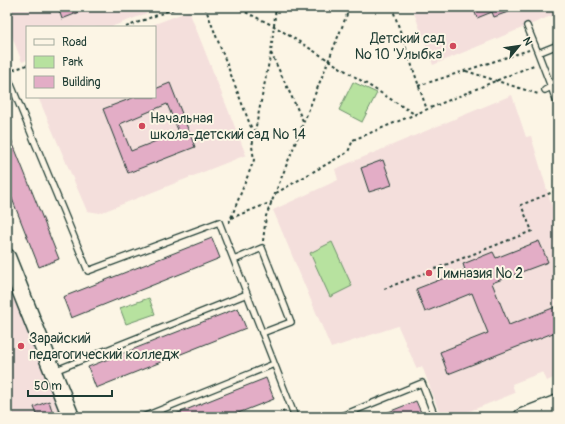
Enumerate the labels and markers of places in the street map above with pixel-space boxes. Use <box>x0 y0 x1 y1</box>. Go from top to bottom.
place label: Детский сад № 10 'Улыбка' <box>355 30 446 63</box>
marker: Детский сад № 10 'Улыбка' <box>448 41 458 51</box>
place label: Начальная школа-детский сад № 14 <box>150 110 306 143</box>
marker: Начальная школа-детский сад № 14 <box>137 121 147 131</box>
place label: Гимназия № 2 <box>437 265 523 282</box>
marker: Гимназия № 2 <box>424 268 434 278</box>
place label: Зарайский педагогический колледж <box>29 330 179 363</box>
marker: Зарайский педагогический колледж <box>16 341 26 351</box>

